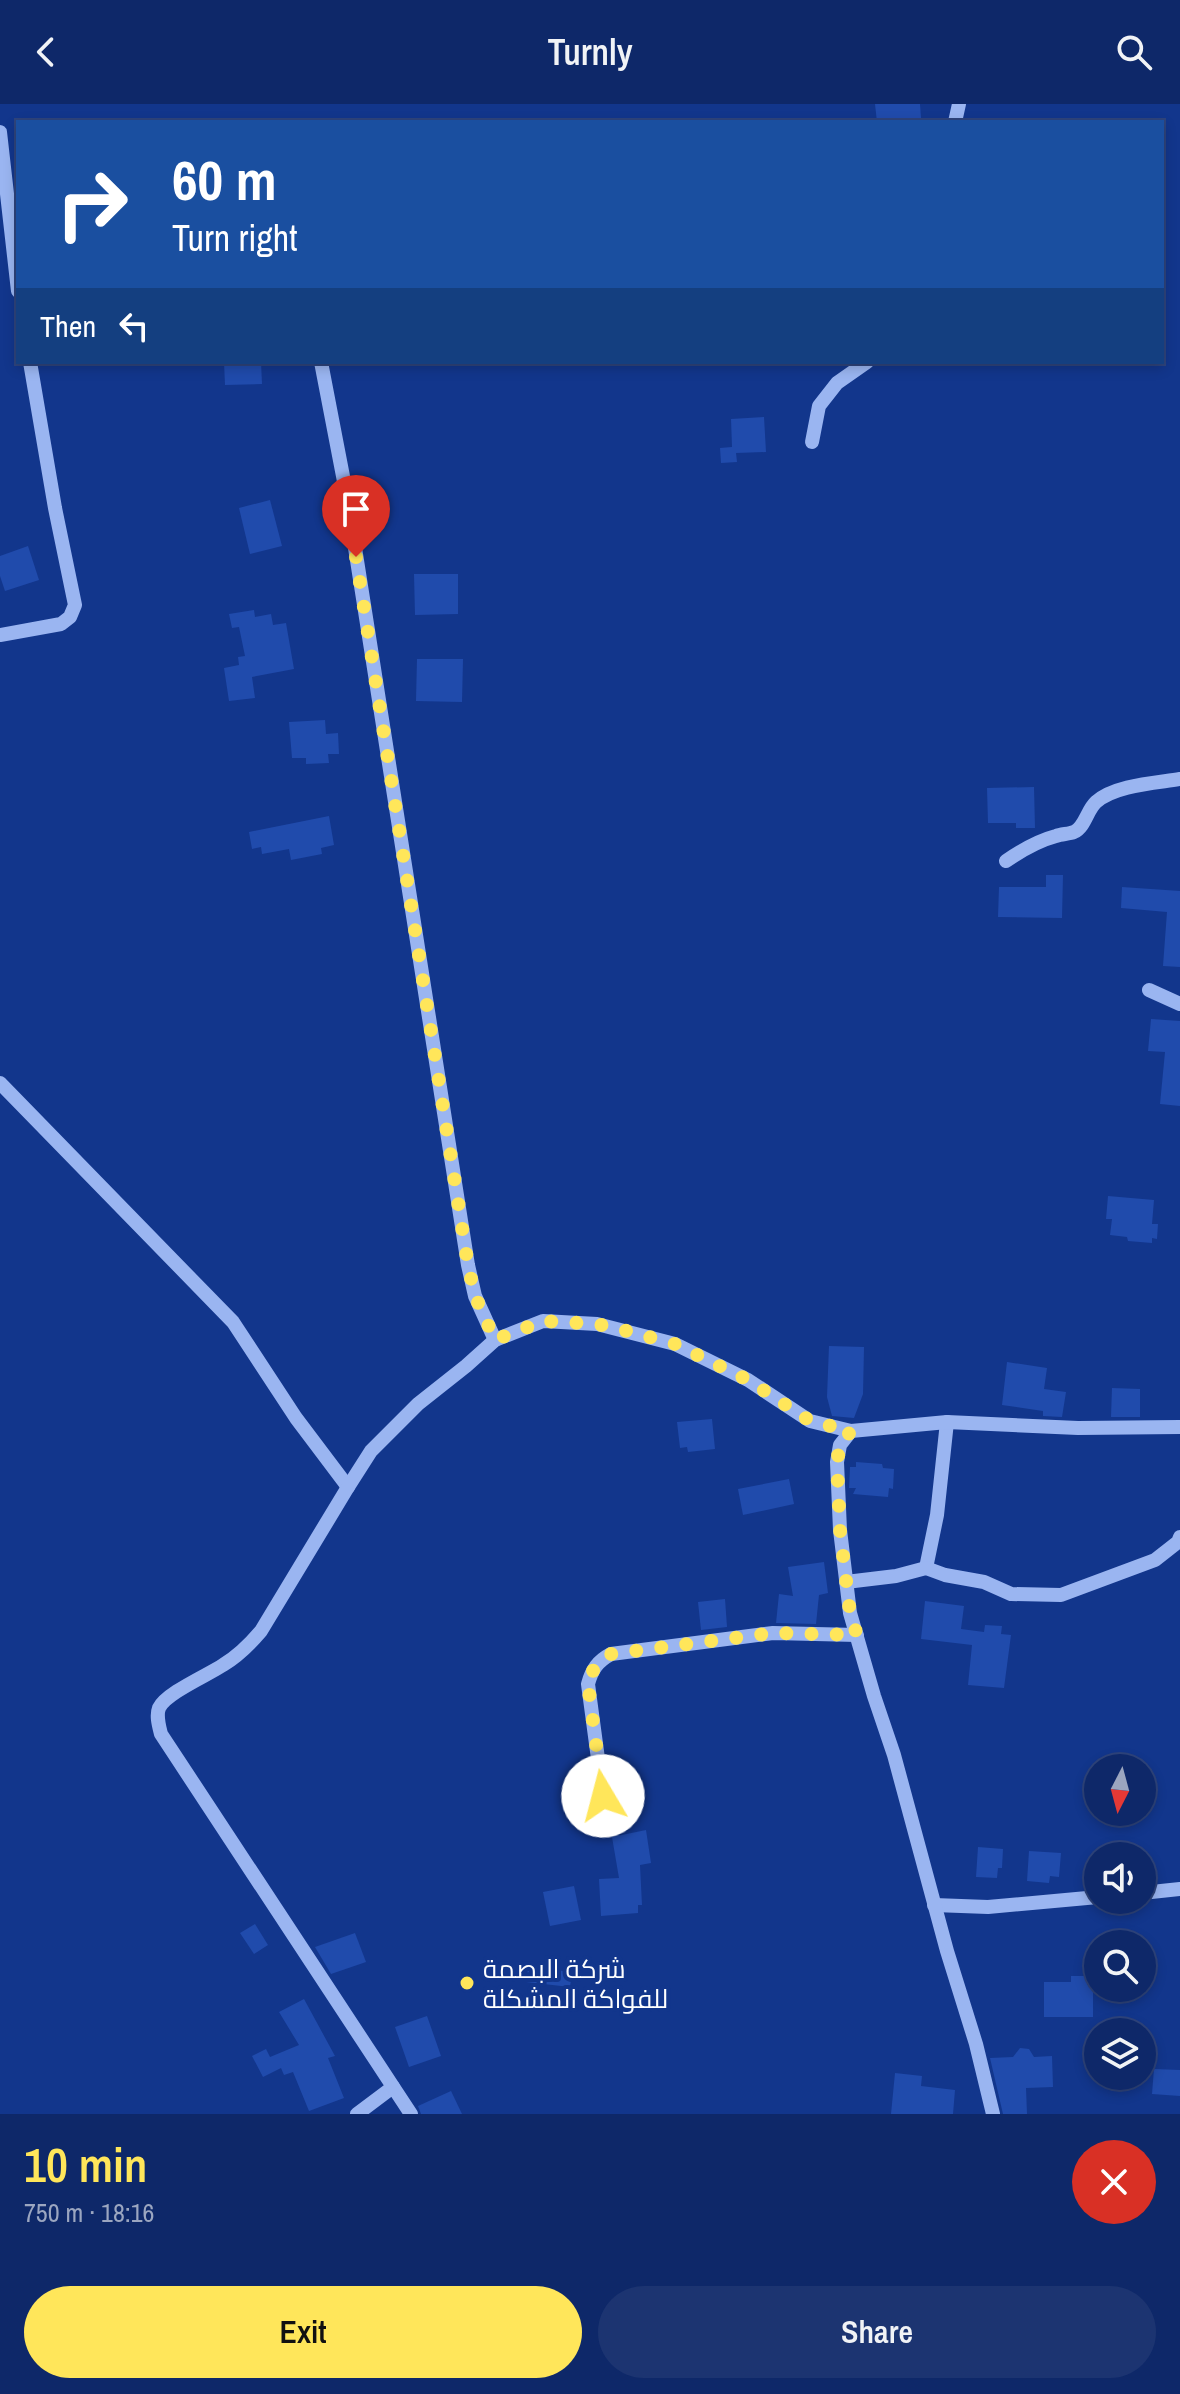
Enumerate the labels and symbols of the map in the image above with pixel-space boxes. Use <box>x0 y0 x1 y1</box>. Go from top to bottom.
pin <box>322 475 390 557</box>
position arrow <box>561 1754 645 1838</box>
north arrow <box>1084 1754 1156 1826</box>
place label: شركة البصمة للفواكة المشكلة <box>483 1951 668 2016</box>
marker: شركة البصمة للفواكة المشكلة <box>458 1974 476 1992</box>

